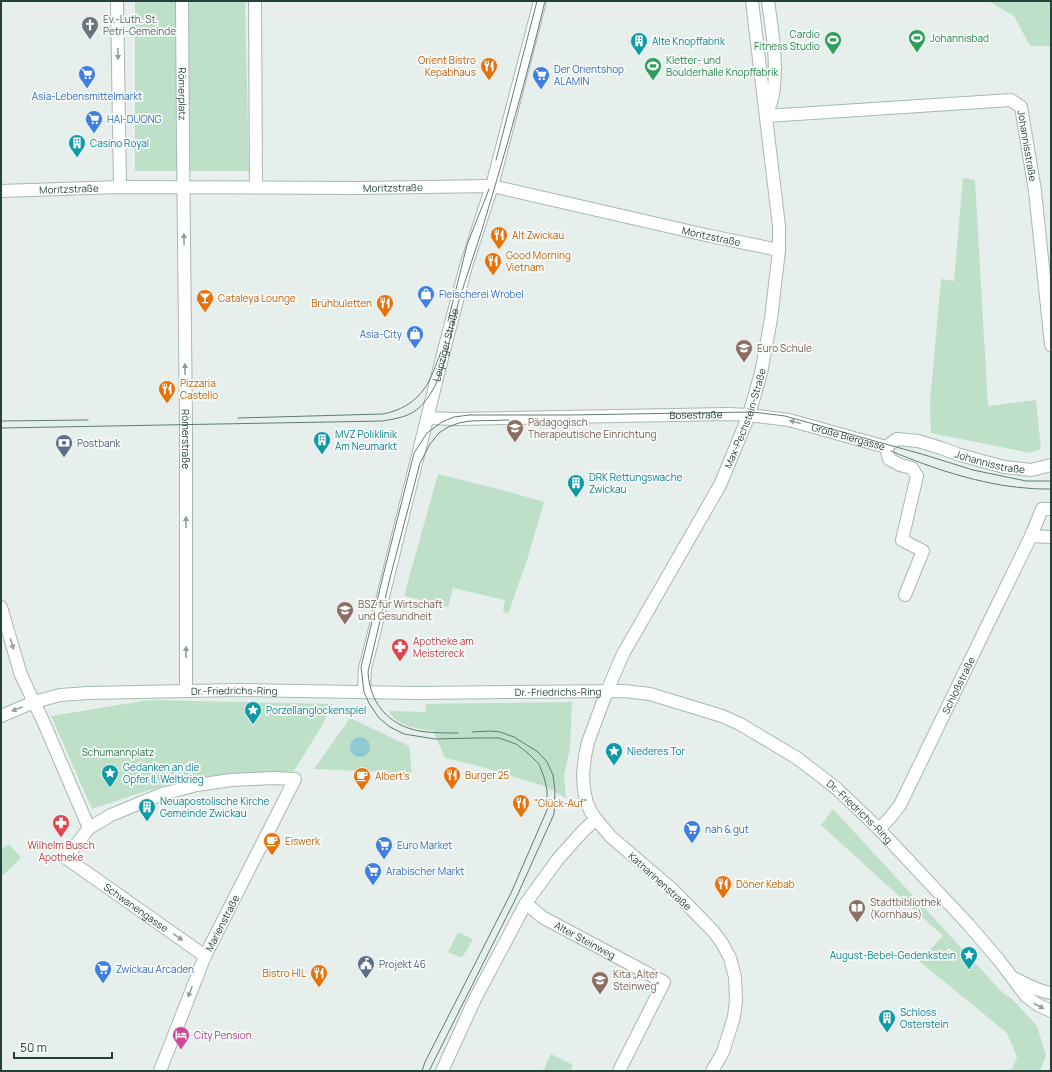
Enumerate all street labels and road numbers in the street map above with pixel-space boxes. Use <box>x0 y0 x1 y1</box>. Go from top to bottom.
street label: Römerplatz <box>175 67 190 121</box>
street label: Johannisstraße <box>1015 109 1040 182</box>
street label: Moritzstraße <box>363 180 423 195</box>
street label: Moritzstraße <box>39 181 99 197</box>
street label: Moritzstraße <box>681 223 742 249</box>
street label: Leipziger Straße <box>429 307 462 383</box>
street label: Max-Pechstein-Straße <box>721 367 769 470</box>
street label: Bosestraße <box>669 407 723 422</box>
street label: Römerstraße <box>179 409 193 469</box>
street label: Große Biergasse <box>810 420 887 453</box>
street label: Johannisstraße <box>953 447 1026 476</box>
street label: Schloßstraße <box>938 654 978 716</box>
street label: Dr.-Friedrichs-Ring <box>191 683 278 698</box>
street label: Dr.-Friedrichs-Ring <box>515 684 602 699</box>
street label: Dr.-Friedrichs-Ring <box>824 776 896 846</box>
street label: Katharinenstraße <box>625 849 695 913</box>
street label: Schwanengasse <box>101 880 171 935</box>
street label: Marienstraße <box>202 892 242 954</box>
street label: Alter Steinweg <box>552 918 618 962</box>

